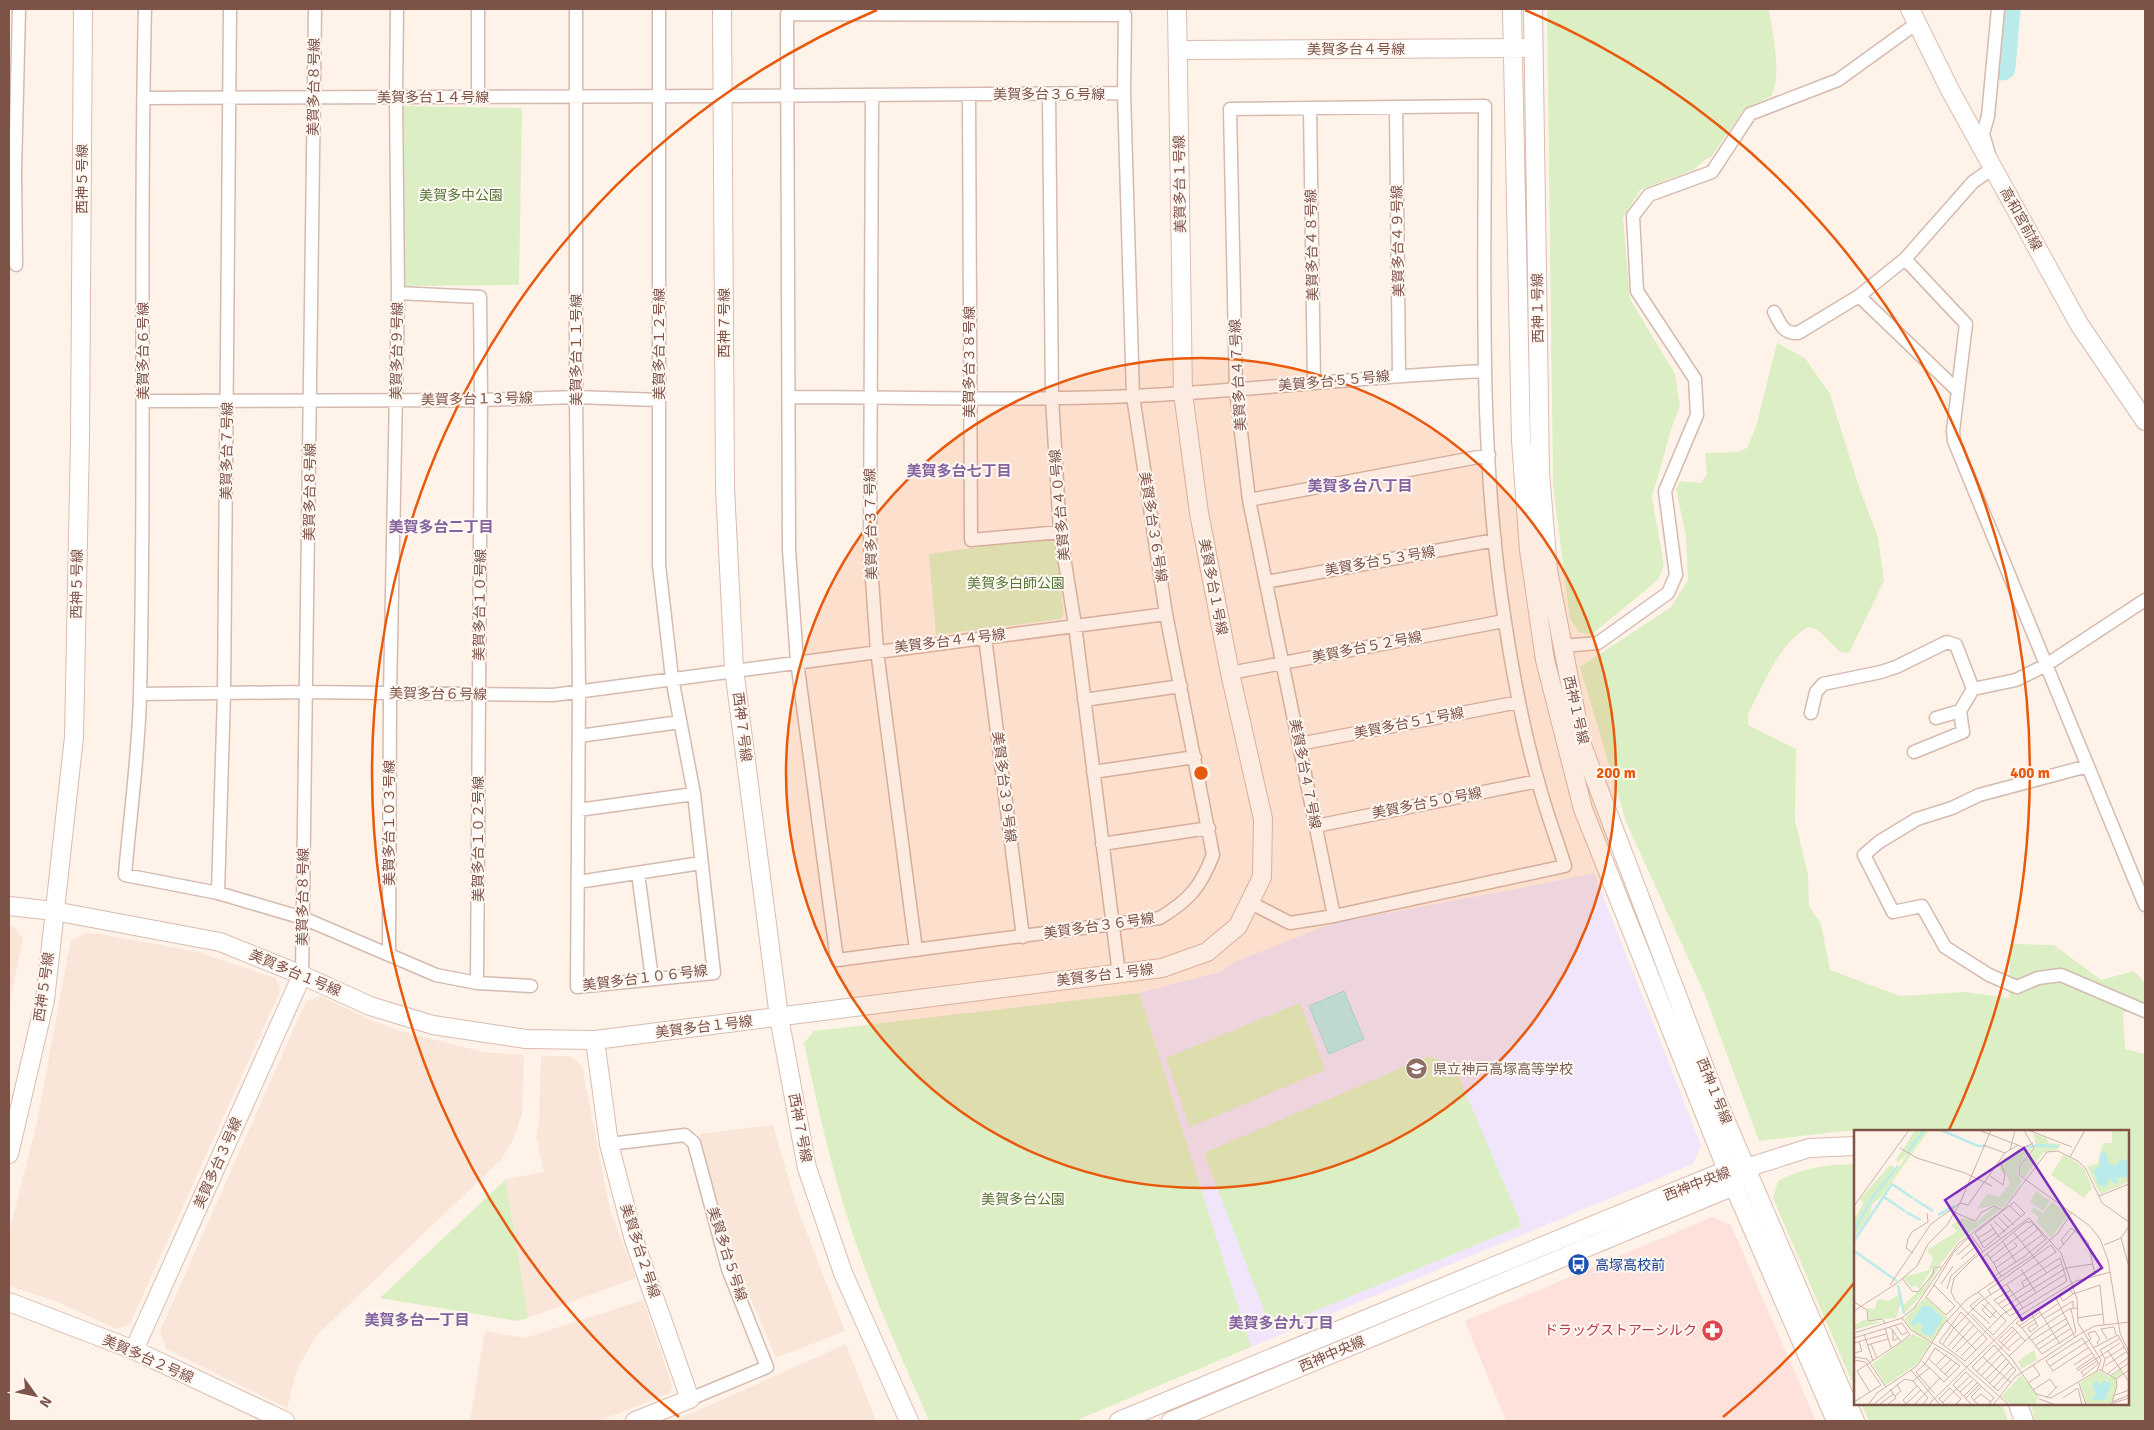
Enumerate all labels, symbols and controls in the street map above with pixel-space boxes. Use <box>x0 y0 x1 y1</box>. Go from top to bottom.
street label: 美賀多台８号線 <box>305 38 323 136</box>
street label: 美賀多台４号線 <box>1307 41 1405 58</box>
street label: 美賀多台３６号線 <box>993 86 1105 103</box>
street label: 美賀多台１４号線 <box>377 89 489 106</box>
street label: 美賀多台１号線 <box>1171 135 1189 233</box>
street label: 西神５号線 <box>74 144 91 214</box>
street label: 高和宮前線 <box>1997 184 2045 254</box>
street label: 美賀多台４９号線 <box>1389 185 1407 297</box>
park label: 美賀多中公園 <box>419 187 503 204</box>
street label: 美賀多台４８号線 <box>1303 189 1321 301</box>
street label: 西神１号線 <box>1529 273 1547 343</box>
street label: 美賀多台１２号線 <box>651 288 668 400</box>
street label: 西神７号線 <box>716 288 733 358</box>
street label: 美賀多台１１号線 <box>568 294 585 406</box>
street label: 美賀多台６号線 <box>135 302 152 400</box>
street label: 美賀多台９号線 <box>388 302 406 400</box>
street label: 美賀多台３８号線 <box>961 306 978 418</box>
street label: 美賀多台４７号線 <box>1227 319 1249 431</box>
street label: 美賀多台５５号線 <box>1277 368 1391 394</box>
street label: 美賀多台１３号線 <box>421 390 533 408</box>
street label: 美賀多台７号線 <box>218 402 236 500</box>
street label: 美賀多台８号線 <box>301 443 319 541</box>
street label: 美賀多台４０号線 <box>1047 448 1073 562</box>
district label: 美賀多台七丁目 <box>906 462 1012 480</box>
street label: 美賀多台３７号線 <box>862 468 880 580</box>
street label: 美賀多台３６号線 <box>1136 470 1170 584</box>
district label: 美賀多台八丁目 <box>1307 477 1413 495</box>
district label: 美賀多台二丁目 <box>388 518 494 536</box>
street label: 美賀多台１号線 <box>1195 537 1231 637</box>
street label: 美賀多台５３号線 <box>1323 543 1437 579</box>
street label: 西神５号線 <box>68 549 86 619</box>
street label: 美賀多台１０号線 <box>471 549 489 661</box>
park label: 美賀多白師公園 <box>967 575 1065 592</box>
street label: 美賀多台４４号線 <box>893 626 1007 656</box>
street label: 美賀多台５２号線 <box>1310 628 1424 666</box>
street label: 西神１号線 <box>1560 674 1592 746</box>
street label: 美賀多台６号線 <box>389 685 487 703</box>
street label: 西神７号線 <box>729 691 755 763</box>
street label: 美賀多台５１号線 <box>1352 704 1466 742</box>
street label: 美賀多台４７号線 <box>1286 717 1324 831</box>
street label: 美賀多台３９号線 <box>989 730 1019 844</box>
street label: 美賀多台１０３号線 <box>381 760 398 886</box>
centre of rings <box>1192 764 1210 782</box>
text: 200 m <box>1596 764 1636 782</box>
text: 400 m <box>2010 764 2050 782</box>
street label: 美賀多台１０２号線 <box>470 776 487 902</box>
street label: 美賀多台５０号線 <box>1370 784 1484 822</box>
street label: 美賀多台８号線 <box>294 848 312 946</box>
street label: 美賀多台３６号線 <box>1042 910 1156 942</box>
street label: 美賀多台１号線 <box>247 946 343 1000</box>
street label: 西神５号線 <box>31 951 57 1023</box>
street label: 美賀多台１号線 <box>1055 961 1155 989</box>
street label: 美賀多台１０６号線 <box>581 962 709 994</box>
street label: 美賀多台１号線 <box>654 1013 754 1041</box>
street label: 西神１号線 <box>1693 1055 1735 1127</box>
school or university icon: 県立神戸高塚高等学校 <box>1405 1057 1429 1081</box>
place label: 県立神戸高塚高等学校 <box>1433 1061 1573 1078</box>
street label: 西神７号線 <box>785 1092 815 1164</box>
street label: 美賀多台３号線 <box>190 1115 246 1211</box>
inset map <box>1854 1130 2129 1405</box>
street label: 西神中央線 <box>1661 1164 1733 1204</box>
park label: 美賀多台公園 <box>981 1191 1065 1208</box>
street label: 美賀多台２号線 <box>617 1202 663 1300</box>
street label: 美賀多台５号線 <box>704 1205 750 1303</box>
bus stop icon: 高塚高校前 <box>1567 1253 1591 1277</box>
place label: 高塚高校前 <box>1595 1257 1665 1274</box>
district label: 美賀多台一丁目 <box>364 1311 470 1329</box>
district label: 美賀多台九丁目 <box>1228 1314 1334 1332</box>
pharmacy icon: ドラッグストアーシルク <box>1701 1318 1725 1342</box>
place label: ドラッグストアーシルク <box>1544 1322 1697 1339</box>
street label: 美賀多台２号線 <box>100 1331 196 1387</box>
street label: 西神中央線 <box>1296 1333 1368 1375</box>
north arrow <box>10 1370 60 1420</box>
text: N <box>36 1393 55 1411</box>

